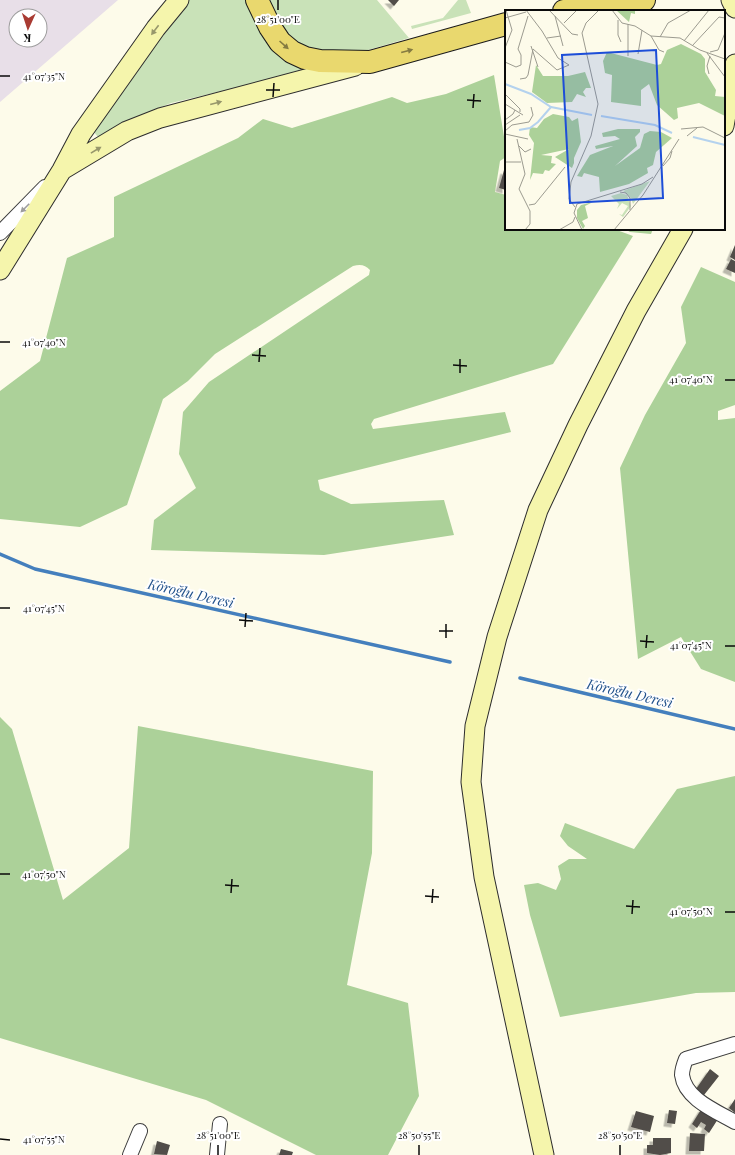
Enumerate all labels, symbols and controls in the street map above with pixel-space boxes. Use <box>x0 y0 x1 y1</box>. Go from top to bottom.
north arrow <box>8 8 48 48</box>
inset map <box>505 10 725 230</box>
text: 28°51'00"E <box>256 12 300 26</box>
one-way arrow <box>150 25 159 36</box>
text: K <box>23 31 32 46</box>
one-way arrow <box>279 41 289 50</box>
one-way arrow <box>401 48 413 54</box>
text: 41°07'35"N <box>23 69 65 83</box>
one-way arrow <box>210 100 222 106</box>
one-way arrow <box>90 146 102 153</box>
one-way arrow <box>20 203 30 213</box>
text: 41°07'40"N <box>22 335 66 349</box>
text: 41°07'40"N <box>669 372 713 386</box>
water label: Köroğlu Deresi <box>145 574 237 612</box>
text: 41°07'45"N <box>23 601 65 615</box>
text: 41°07'45"N <box>670 638 712 652</box>
water label: Köroğlu Deresi <box>584 674 676 712</box>
text: 41°07'50"N <box>22 867 66 881</box>
text: 41°07'50"N <box>669 904 713 918</box>
text: 28°51'00"E <box>196 1128 240 1142</box>
text: 28°50'55"E <box>398 1128 440 1142</box>
text: 28°50'50"E <box>598 1128 642 1142</box>
text: 41°07'55"N <box>23 1132 65 1146</box>

